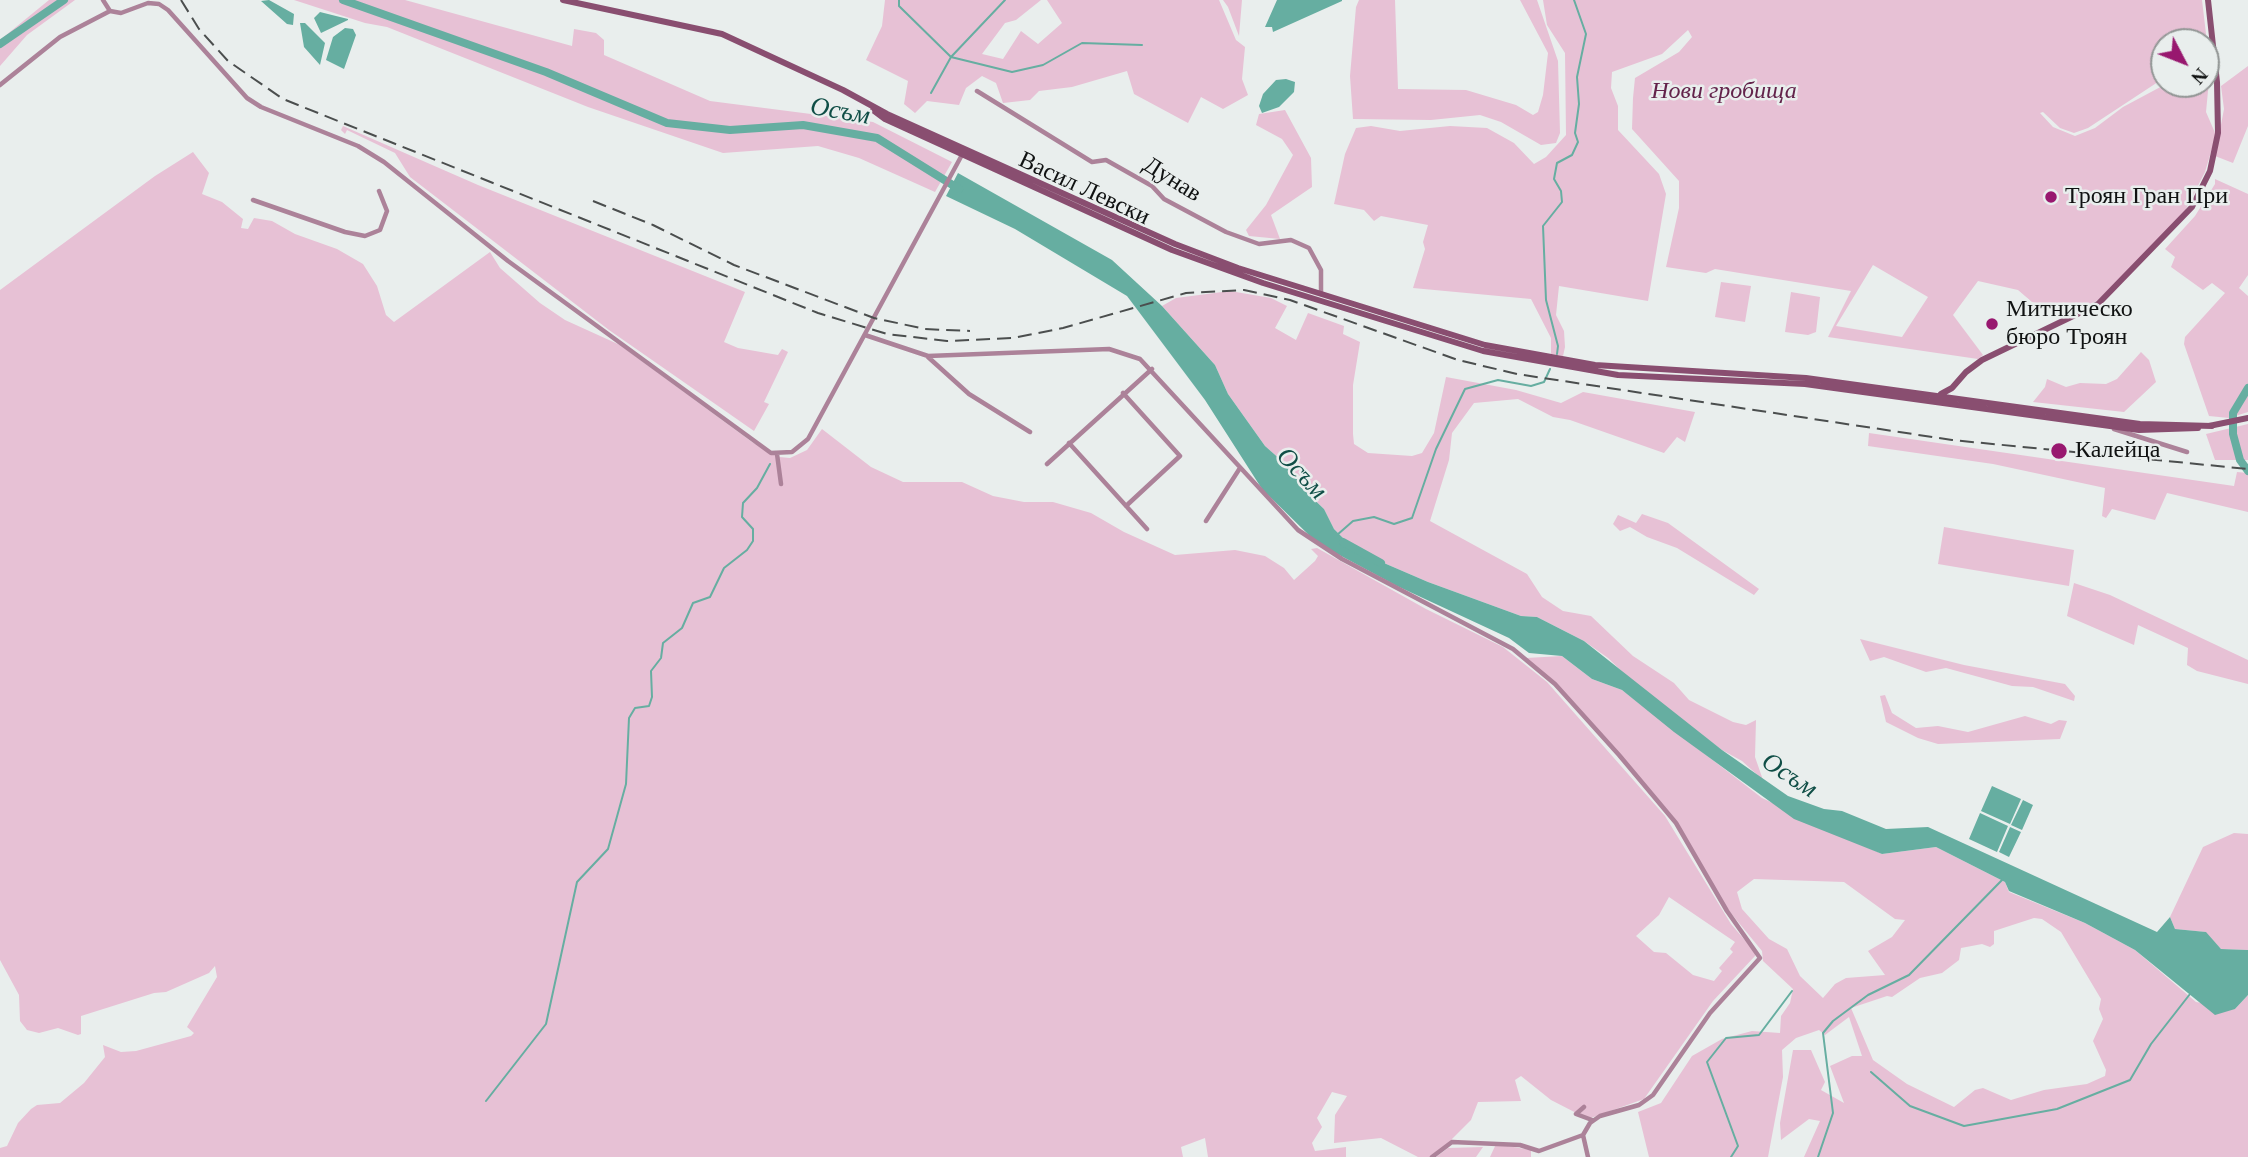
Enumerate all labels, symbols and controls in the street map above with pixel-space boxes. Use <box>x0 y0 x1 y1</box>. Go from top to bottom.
north arrow <box>2150 28 2220 98</box>
text: N <box>2187 64 2212 88</box>
park label: Нови гробища <box>1651 78 1797 106</box>
water label: Осъм <box>808 91 872 133</box>
street label: Васил Левски <box>1014 146 1154 232</box>
street label: Дунав <box>1138 151 1206 209</box>
place label: Троян Гран При <box>2065 183 2228 211</box>
marker: Троян Гран При <box>2043 189 2059 205</box>
place label: Митническо бюро Троян <box>2006 296 2133 352</box>
marker: Митническо бюро Троян <box>1984 316 2000 332</box>
place label: Калейца <box>2075 437 2161 465</box>
water label: Осъм <box>1269 441 1333 507</box>
marker: Калейца <box>2049 441 2069 461</box>
water label: Осъм <box>1755 747 1823 805</box>

